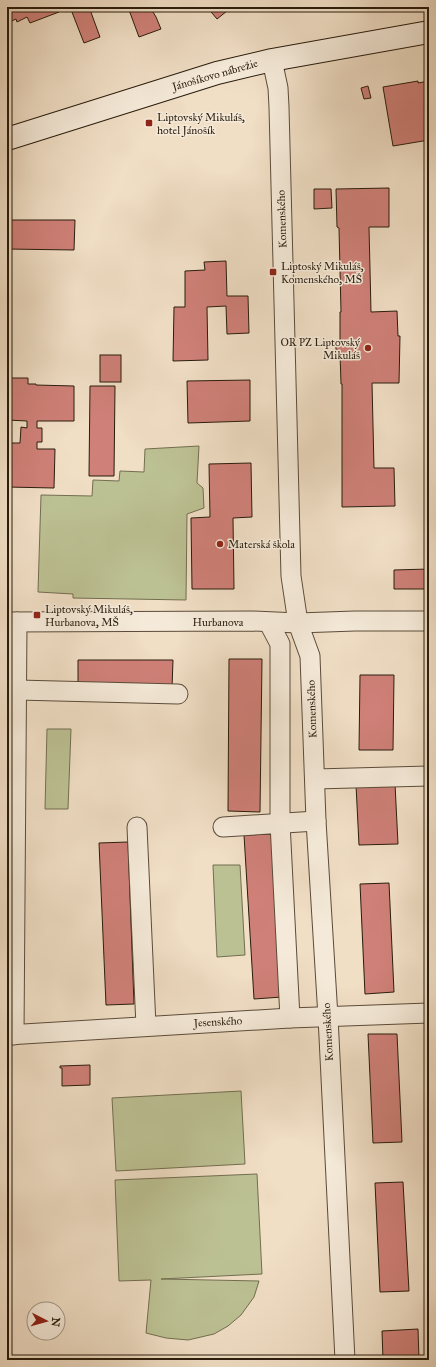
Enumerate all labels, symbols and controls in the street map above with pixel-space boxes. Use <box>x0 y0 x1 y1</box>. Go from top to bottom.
street label: Jánošíkovo nábrežie <box>170 56 260 95</box>
place label: Liptovský Mikuláš, hotel Jánošík <box>157 111 245 138</box>
marker: Liptovský Mikuláš, hotel Jánošík <box>144 118 154 128</box>
street label: Komenského <box>274 189 290 248</box>
place label: Liptoský Mikuláš, Komenského, MŠ <box>281 260 364 286</box>
marker: Liptoský Mikuláš, Komenského, MŠ <box>268 267 278 277</box>
place label: OR PZ Liptovský Mikuláš <box>280 336 361 362</box>
marker: OR PZ Liptovský Mikuláš <box>363 343 373 353</box>
place label: Materská škola <box>228 538 295 551</box>
marker: Materská škola <box>215 539 225 549</box>
place label: Liptovský Mikuláš, Hurbanova, MŠ <box>45 603 133 629</box>
marker: Liptovský Mikuláš, Hurbanova, MŠ <box>32 610 42 620</box>
street label: Hurbanova <box>193 616 244 629</box>
street label: Komenského <box>304 679 320 738</box>
street label: Komenského <box>320 1002 336 1061</box>
street label: Jesenského <box>192 1014 243 1031</box>
north arrow <box>26 1301 66 1341</box>
text: N <box>48 1317 62 1328</box>

